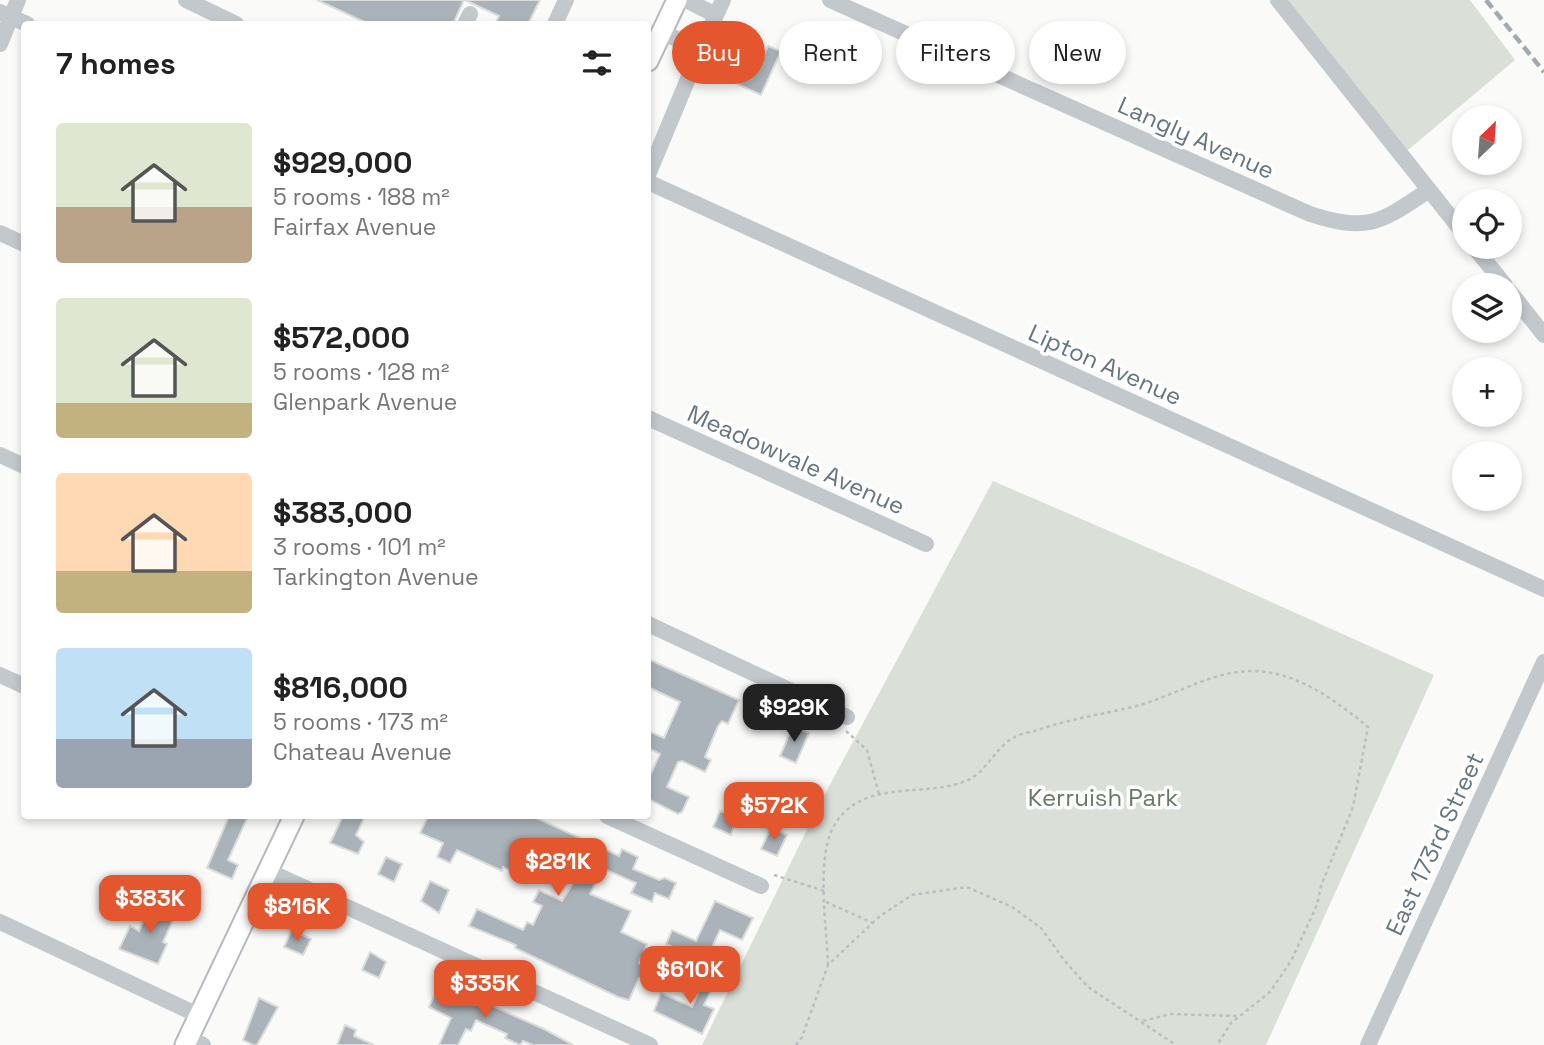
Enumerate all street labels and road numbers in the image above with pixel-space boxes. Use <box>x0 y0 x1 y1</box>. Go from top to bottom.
street label: Langly Avenue <box>1113 89 1279 186</box>
street label: Lipton Avenue <box>1024 317 1187 412</box>
street label: Meadowvale Avenue <box>683 398 910 521</box>
street label: East 173rd Street <box>1379 747 1491 940</box>

